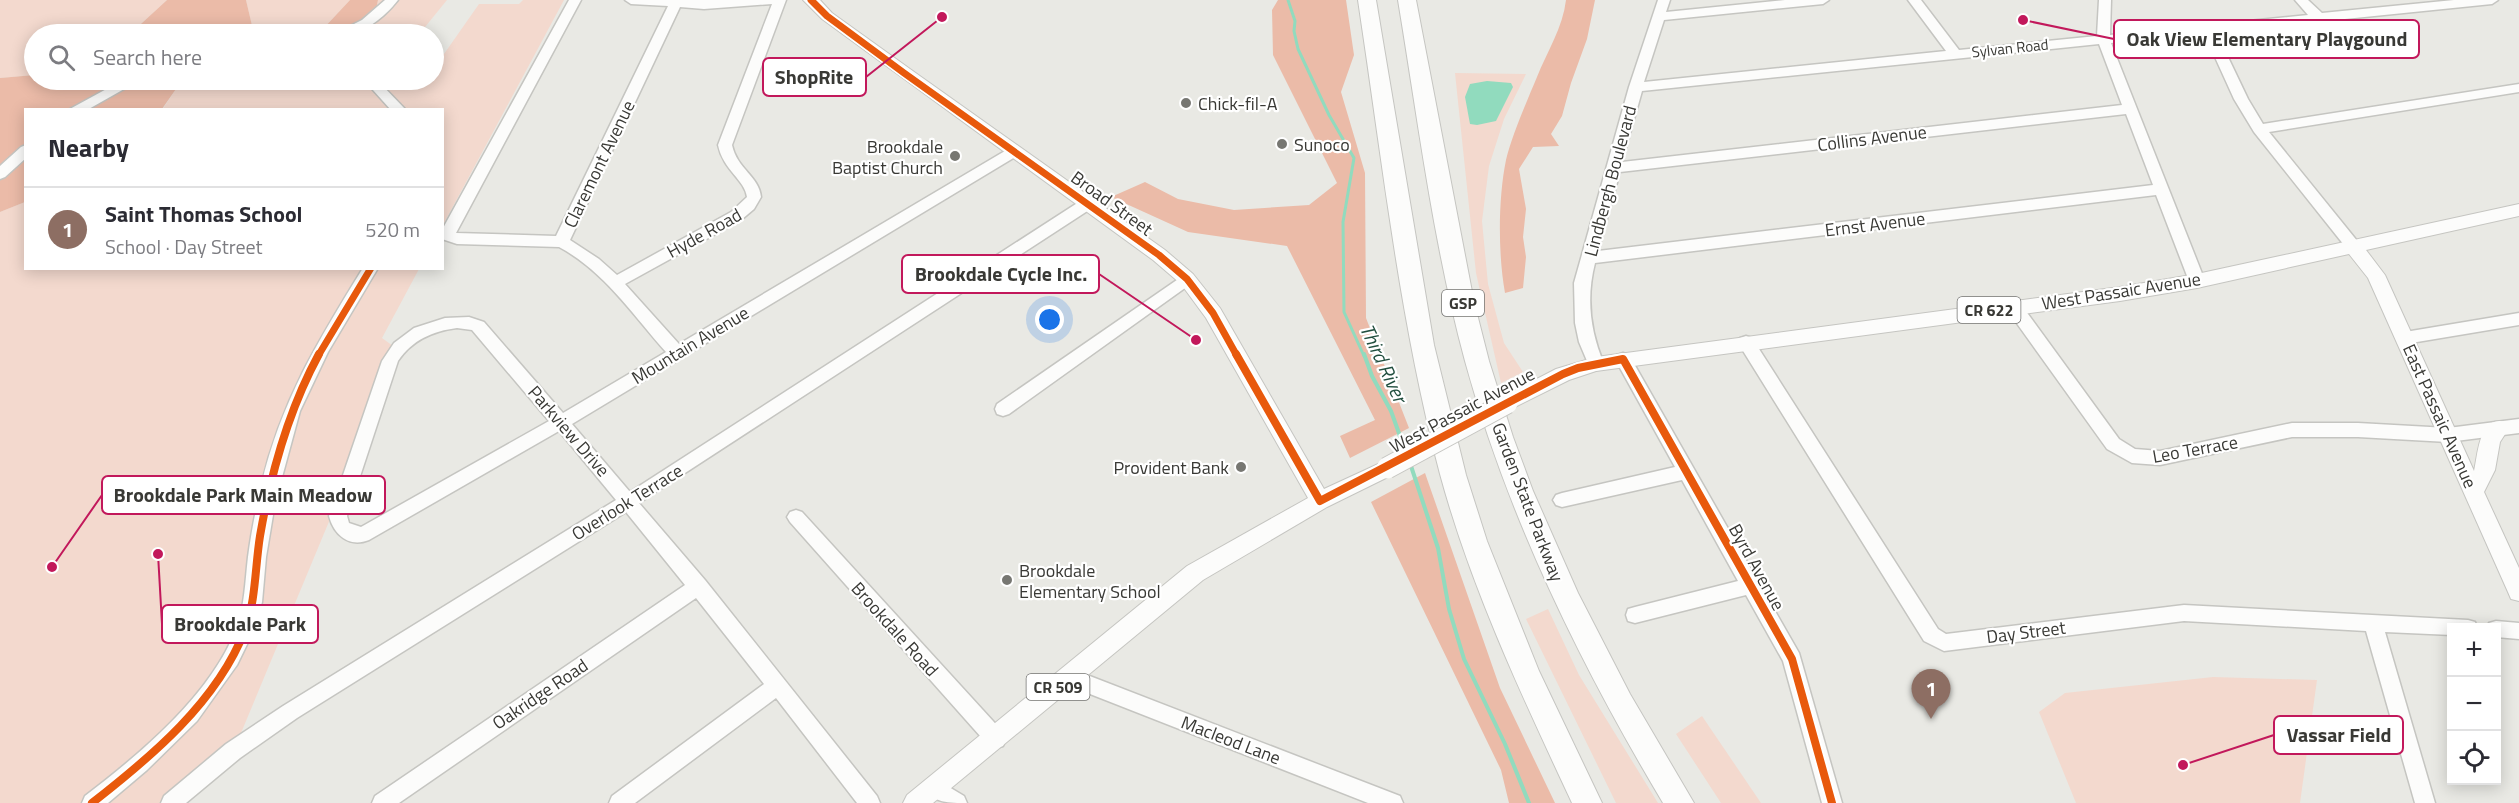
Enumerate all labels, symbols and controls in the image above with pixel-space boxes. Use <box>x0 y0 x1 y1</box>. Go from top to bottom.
callout: Oak View Elementary Playgound <box>2114 20 2419 58</box>
text: Oak View Elementary Playgound <box>2127 23 2407 54</box>
search box <box>24 24 444 90</box>
street label: Sylvan Road <box>1970 33 2050 63</box>
text: Search here <box>93 40 202 74</box>
icon: search <box>45 41 78 74</box>
callout: ShopRite <box>763 58 866 96</box>
text: ShopRite <box>775 61 853 92</box>
place label: Chick-fil-A <box>1198 90 1278 117</box>
street label: Claremont Avenue <box>556 96 642 232</box>
marker: Chick-fil-A <box>1179 96 1193 110</box>
street label: Lindbergh Boulevard <box>1577 102 1643 260</box>
street label: Collins Avenue <box>1816 118 1928 158</box>
text: Nearby <box>48 128 129 167</box>
place label: Sunoco <box>1294 131 1350 158</box>
place label: Brookdale Baptist Church <box>832 133 943 181</box>
marker: Sunoco <box>1275 137 1289 151</box>
marker: Brookdale Baptist Church <box>948 149 962 163</box>
street label: Broad Street <box>1065 164 1159 242</box>
text: Saint Thomas School <box>105 197 303 231</box>
street label: Hyde Road <box>661 201 747 265</box>
street label: Ernst Avenue <box>1823 204 1927 244</box>
text: 1 <box>62 214 73 245</box>
text: 520 m <box>365 214 420 245</box>
text: School · Day Street <box>105 231 263 262</box>
callout: Brookdale Cycle Inc. <box>902 255 1099 293</box>
text: Brookdale Cycle Inc. <box>915 258 1087 289</box>
street label: West Passaic Avenue <box>2040 265 2202 317</box>
road number: GSP <box>1442 290 1484 316</box>
road number: CR 622 <box>1958 297 2020 323</box>
street label: Mountain Avenue <box>626 299 754 391</box>
your location <box>1035 305 1064 334</box>
water label: Third River <box>1352 319 1417 410</box>
street label: East Passaic Avenue <box>2396 340 2484 492</box>
street label: West Passaic Avenue <box>1385 360 1539 460</box>
street label: Parkview Drive <box>522 379 616 483</box>
street label: Garden State Parkway <box>1485 419 1571 586</box>
street label: Leo Terrace <box>2150 428 2240 470</box>
place label: Provident Bank <box>1113 454 1229 481</box>
street label: Overlook Terrace <box>566 457 688 547</box>
marker: Provident Bank <box>1234 460 1248 474</box>
callout: Brookdale Park Main Meadow <box>102 476 385 514</box>
text: Brookdale Park Main Meadow <box>114 479 372 510</box>
street label: Byrd Avenue <box>1722 519 1792 615</box>
place label: Brookdale Elementary School <box>1019 557 1161 605</box>
marker: Brookdale Elementary School <box>1000 573 1014 587</box>
street label: Brookdale Road <box>845 576 945 682</box>
callout: Brookdale Park <box>162 605 318 643</box>
text: Brookdale Park <box>174 608 307 639</box>
street label: Day Street <box>1985 614 2068 650</box>
map controls <box>2447 623 2501 785</box>
button: + <box>2447 623 2501 677</box>
street label: Oakridge Road <box>487 652 593 736</box>
pin: 1 <box>1912 670 1950 719</box>
road number: CR 509 <box>1026 674 1090 700</box>
button: − <box>2447 677 2501 731</box>
street label: Macleod Lane <box>1177 709 1285 771</box>
callout: Vassar Field <box>2274 716 2403 754</box>
text: Vassar Field <box>2286 719 2392 750</box>
button: locate <box>2447 731 2501 785</box>

